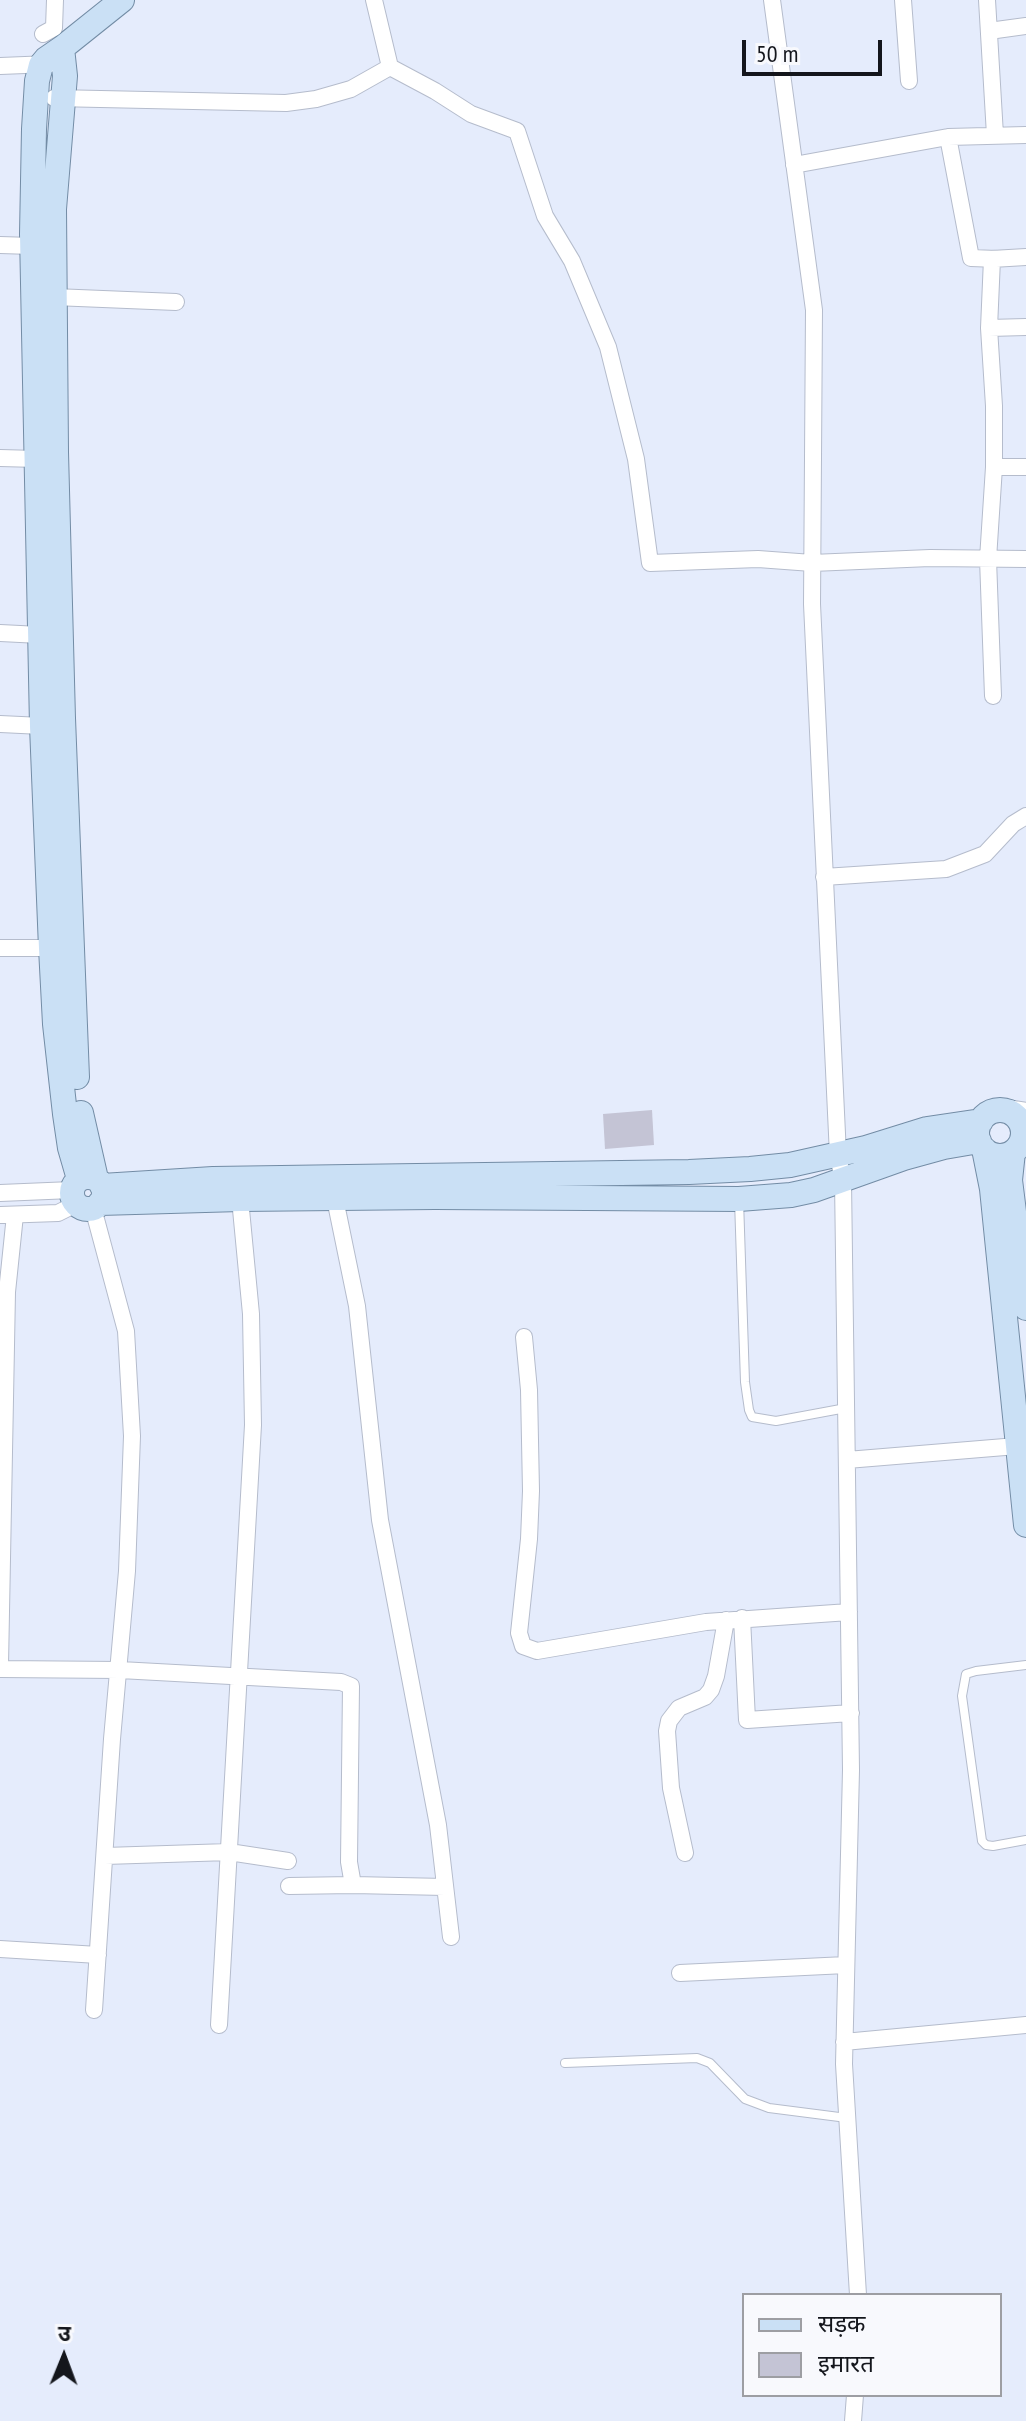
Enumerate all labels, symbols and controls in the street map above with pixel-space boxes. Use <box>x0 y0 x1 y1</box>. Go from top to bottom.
scale bar <box>746 24 886 74</box>
text: 50 m <box>756 38 798 69</box>
legend <box>742 2293 1002 2397</box>
text: सड़क <box>818 2308 866 2339</box>
north arrow <box>24 2317 104 2397</box>
text: उ <box>58 2319 71 2347</box>
text: इमारत <box>818 2348 874 2379</box>

